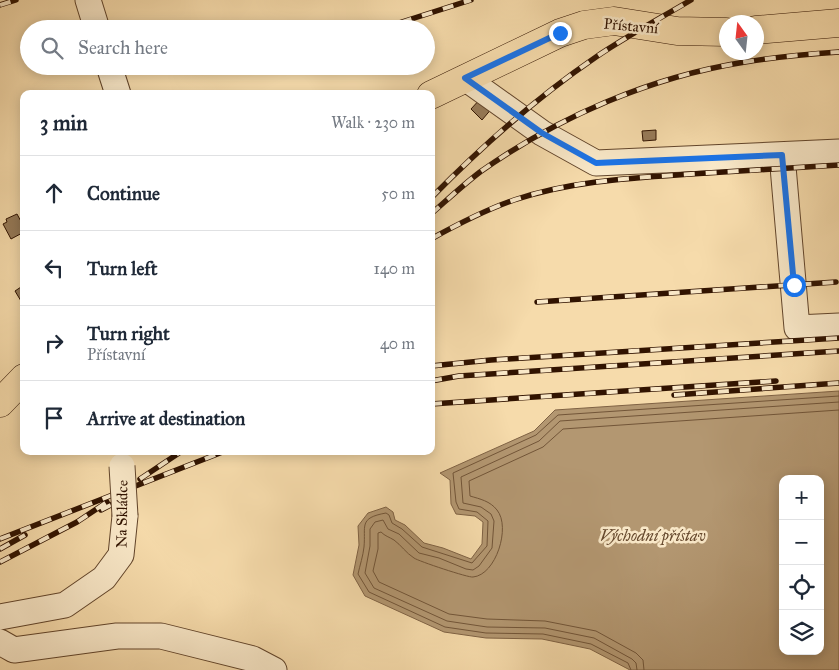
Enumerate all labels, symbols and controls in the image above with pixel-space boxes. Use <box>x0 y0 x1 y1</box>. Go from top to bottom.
street label: Přístavní <box>603 15 660 37</box>
north arrow <box>719 15 764 60</box>
search box <box>20 20 435 75</box>
route end <box>549 22 572 45</box>
icon: search <box>38 34 66 62</box>
text: Search here <box>78 36 168 59</box>
text: 3 min <box>40 110 88 136</box>
text: Walk · 230 m <box>331 113 415 132</box>
icon: ahead <box>40 179 68 207</box>
text: Continue <box>87 182 160 205</box>
text: 50 m <box>381 184 415 203</box>
icon: left <box>40 254 68 282</box>
text: Turn left <box>87 257 157 280</box>
text: 140 m <box>374 259 415 278</box>
route start <box>783 274 806 297</box>
text: Turn right <box>87 322 170 345</box>
icon: right <box>40 329 68 357</box>
text: 40 m <box>380 334 415 353</box>
text: Přístavní <box>87 345 145 364</box>
icon: arrive <box>40 404 68 432</box>
text: Arrive at destination <box>87 407 245 430</box>
map controls <box>779 475 824 655</box>
button: + <box>779 475 824 520</box>
street label: Na Skládce <box>112 480 132 548</box>
button: − <box>779 520 824 565</box>
water label: Východní přístav <box>600 526 706 546</box>
button: locate <box>779 565 824 610</box>
button: layers <box>779 610 824 655</box>

